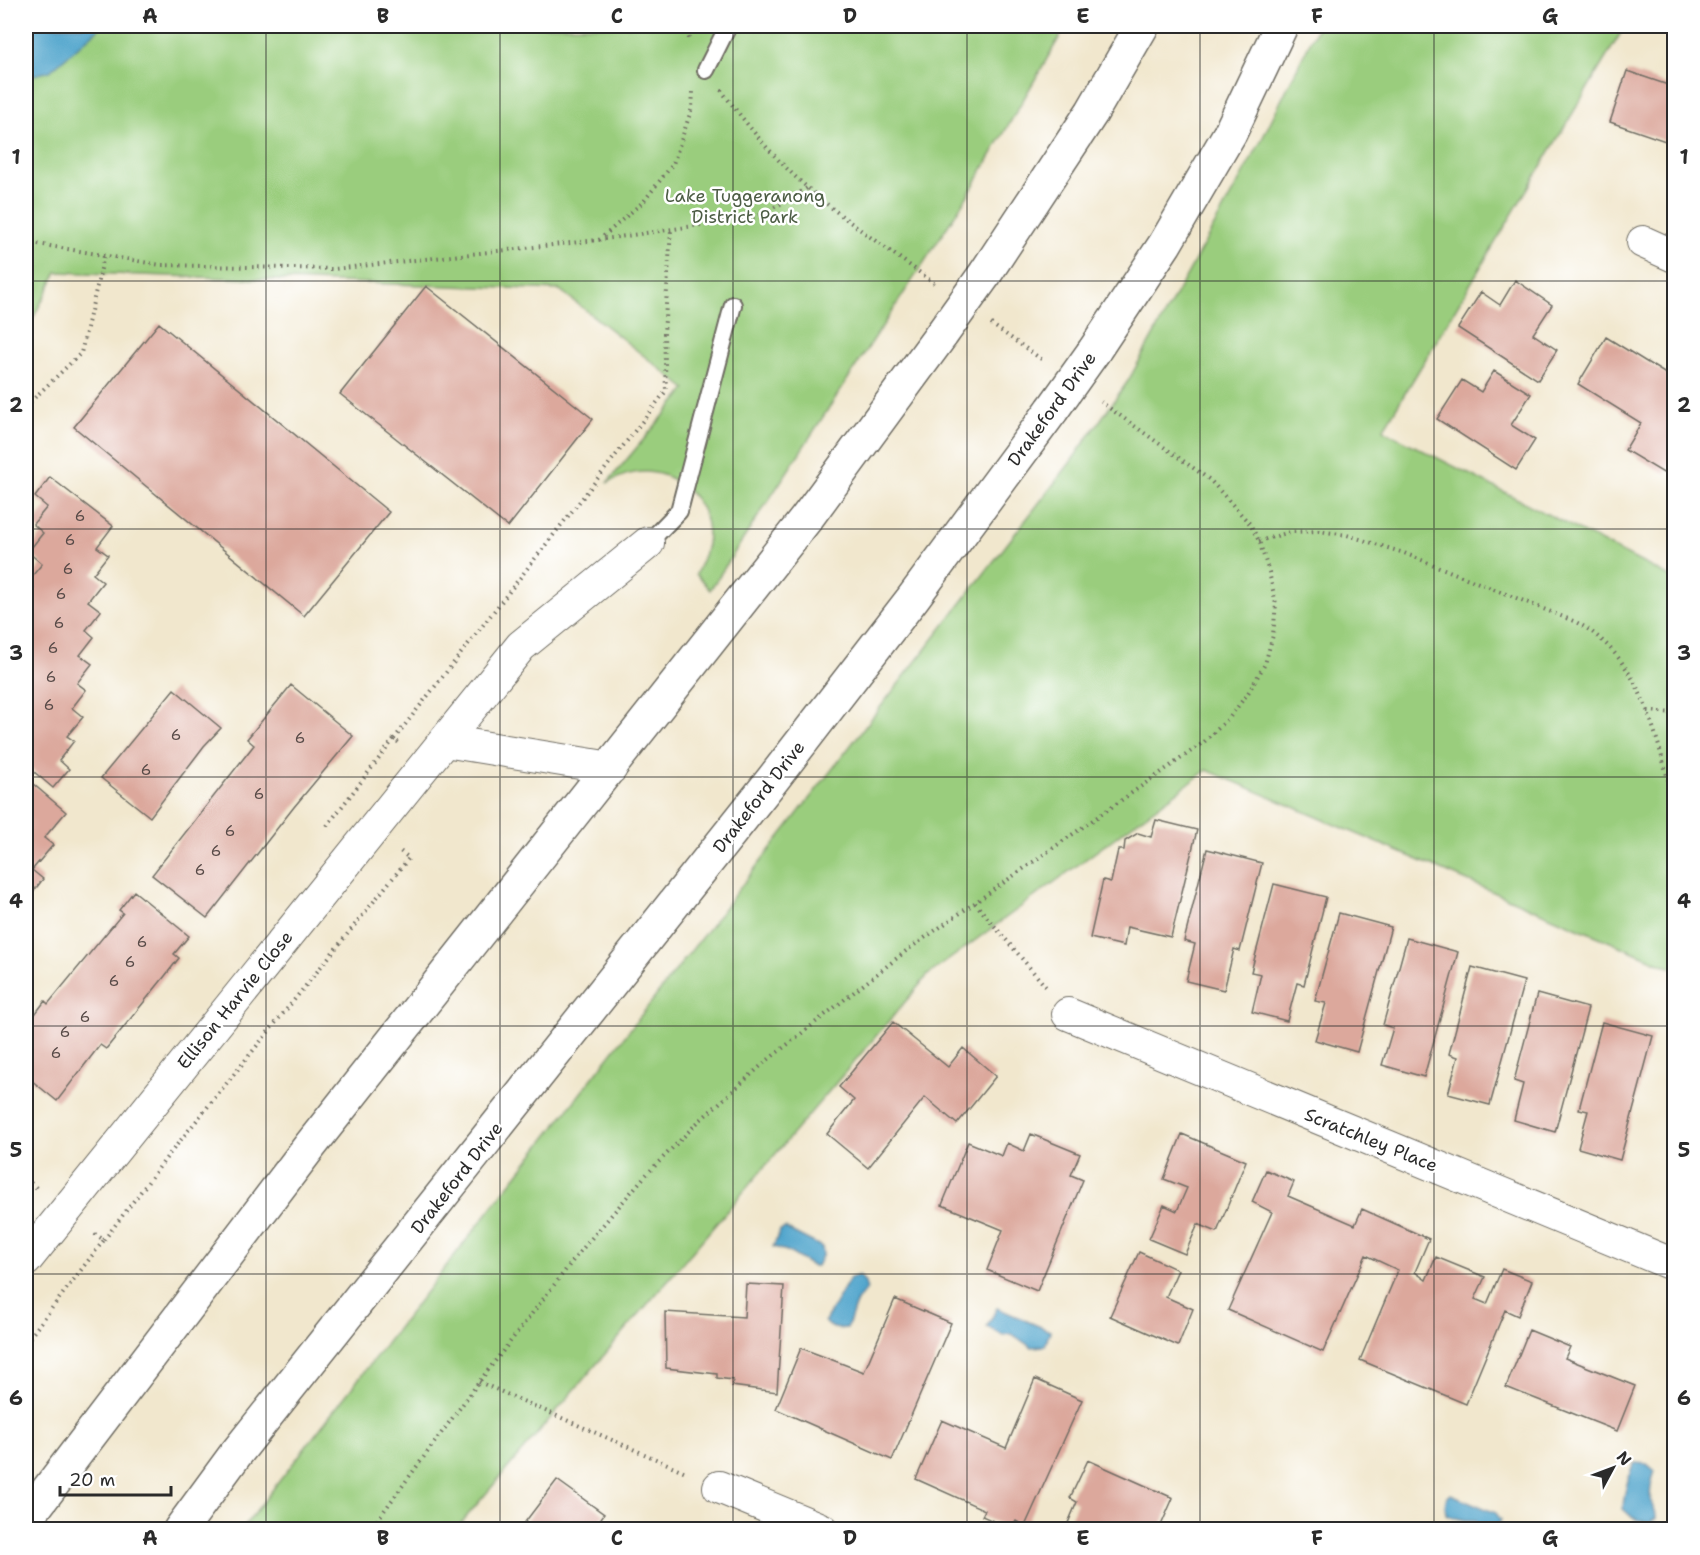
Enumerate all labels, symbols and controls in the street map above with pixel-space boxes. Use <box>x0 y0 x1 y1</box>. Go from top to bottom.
text: A <box>142 3 158 29</box>
text: B <box>377 3 389 29</box>
text: C <box>611 3 623 29</box>
text: D <box>843 3 857 29</box>
text: E <box>1076 3 1090 29</box>
text: F <box>1311 3 1323 29</box>
text: G <box>1542 3 1558 29</box>
text: 1 <box>11 144 21 170</box>
text: 1 <box>1679 144 1689 170</box>
park label: Lake Tuggeranong District Park <box>665 184 825 229</box>
street label: Drakeford Drive <box>1002 347 1102 471</box>
text: 2 <box>9 392 23 418</box>
text: 2 <box>1677 392 1691 418</box>
house number: 6 <box>75 506 85 526</box>
house number: 6 <box>65 530 75 550</box>
house number: 6 <box>63 559 73 579</box>
house number: 6 <box>56 584 66 604</box>
house number: 6 <box>54 613 64 633</box>
house number: 6 <box>48 638 58 658</box>
text: 3 <box>9 640 23 666</box>
text: 3 <box>1677 640 1691 666</box>
house number: 6 <box>46 667 56 687</box>
house number: 6 <box>44 695 54 715</box>
house number: 6 <box>171 725 181 745</box>
house number: 6 <box>295 728 305 748</box>
street label: Drakeford Drive <box>708 736 810 858</box>
house number: 6 <box>141 760 151 780</box>
house number: 6 <box>254 784 264 804</box>
house number: 6 <box>225 821 235 841</box>
house number: 6 <box>211 841 221 861</box>
house number: 6 <box>195 860 205 880</box>
text: 4 <box>9 888 23 914</box>
text: 4 <box>1677 888 1691 914</box>
street label: Ellison Harvie Close <box>172 926 298 1074</box>
house number: 6 <box>137 932 147 952</box>
house number: 6 <box>125 952 135 972</box>
house number: 6 <box>109 971 119 991</box>
house number: 6 <box>80 1007 90 1027</box>
house number: 6 <box>60 1022 70 1042</box>
house number: 6 <box>51 1043 61 1063</box>
street label: Scratchley Place <box>1301 1102 1441 1178</box>
street label: Drakeford Drive <box>406 1117 508 1239</box>
text: 5 <box>10 1137 22 1163</box>
text: 5 <box>1678 1137 1690 1163</box>
text: 6 <box>9 1385 23 1411</box>
text: 6 <box>1677 1385 1691 1411</box>
north arrow <box>1583 1438 1643 1498</box>
text: N <box>1612 1447 1636 1470</box>
scale bar <box>60 1459 171 1497</box>
text: 20 m <box>69 1468 115 1492</box>
text: A <box>142 1525 158 1551</box>
text: B <box>377 1525 389 1551</box>
text: C <box>611 1525 623 1551</box>
text: D <box>843 1525 857 1551</box>
text: E <box>1076 1525 1090 1551</box>
text: F <box>1311 1525 1323 1551</box>
text: G <box>1542 1525 1558 1551</box>

